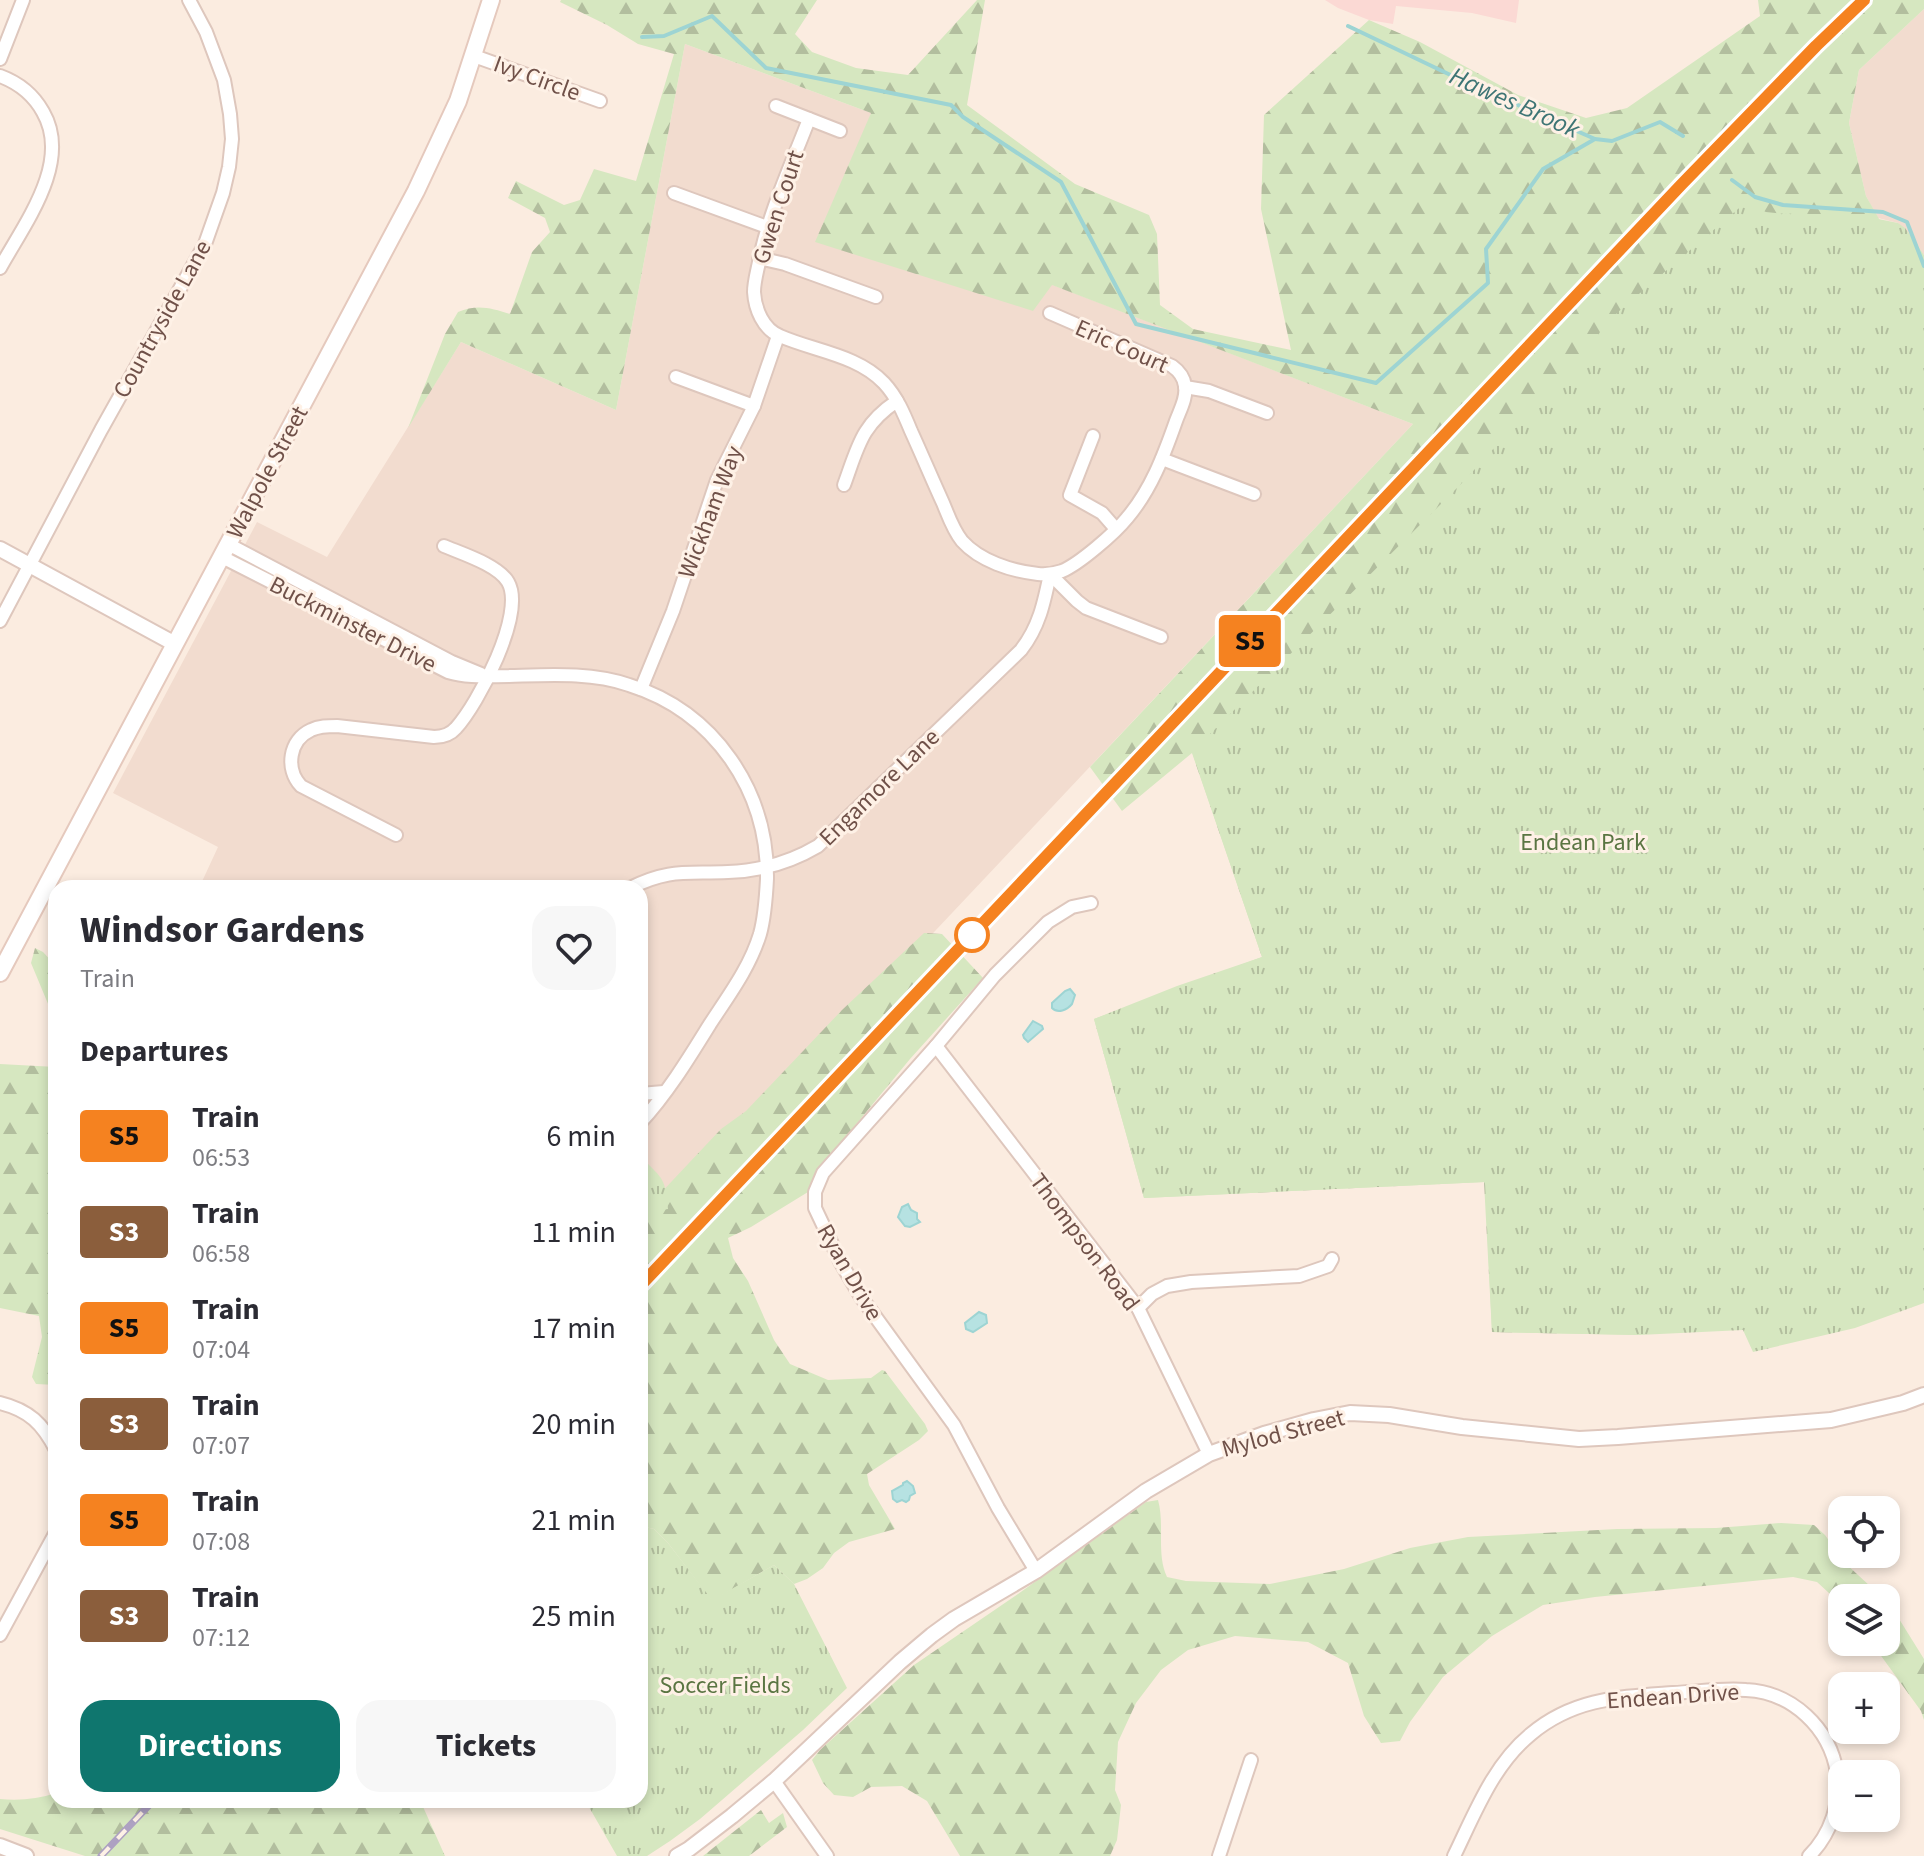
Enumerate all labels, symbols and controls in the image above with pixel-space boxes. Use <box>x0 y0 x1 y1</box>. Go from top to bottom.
street label: Ivy Circle <box>488 47 585 110</box>
water label: Hawes Brook <box>1444 57 1586 148</box>
street label: Gwen Court <box>744 146 813 269</box>
street label: Countryside Lane <box>104 234 220 405</box>
street label: Eric Court <box>1070 310 1174 383</box>
street label: Walpole Street <box>218 400 317 545</box>
street label: Wickham Way <box>669 441 752 583</box>
street label: Buckminster Drive <box>263 567 442 682</box>
line badge: S5 <box>1214 615 1286 667</box>
text: S5 <box>1235 621 1265 661</box>
street label: Engamore Lane <box>811 721 948 854</box>
park label: Endean Park <box>1520 825 1646 860</box>
text: Windsor Gardens <box>80 903 365 957</box>
button: heart <box>532 906 616 990</box>
unlabelled marker <box>955 918 989 952</box>
text: Train <box>80 960 135 997</box>
text: Departures <box>80 1030 228 1073</box>
text: Train <box>192 1096 260 1139</box>
text: 6 min <box>546 1115 616 1158</box>
text: S5 <box>109 1116 139 1156</box>
text: 06:53 <box>192 1139 250 1176</box>
street label: Thompson Road <box>1021 1166 1148 1319</box>
text: Train <box>192 1192 260 1235</box>
text: 11 min <box>532 1211 616 1254</box>
text: S3 <box>109 1212 139 1252</box>
street label: Ryan Drive <box>808 1217 891 1327</box>
text: 06:58 <box>192 1235 250 1272</box>
text: Train <box>192 1288 260 1331</box>
text: 17 min <box>532 1307 616 1350</box>
text: S5 <box>109 1308 139 1348</box>
text: 07:04 <box>192 1331 250 1368</box>
text: Train <box>192 1384 260 1427</box>
street label: Mylod Street <box>1218 1400 1349 1467</box>
text: 20 min <box>532 1403 616 1446</box>
text: S3 <box>109 1404 139 1444</box>
text: 07:07 <box>192 1427 250 1464</box>
text: Train <box>192 1480 260 1523</box>
map controls <box>1828 1496 1900 1832</box>
button: locate <box>1828 1496 1900 1568</box>
text: 21 min <box>532 1499 616 1542</box>
text: S5 <box>109 1500 139 1540</box>
text: 07:08 <box>192 1523 250 1560</box>
text: Train <box>192 1576 260 1619</box>
button: layers <box>1828 1584 1900 1656</box>
text: 25 min <box>532 1595 616 1638</box>
text: S3 <box>109 1596 139 1636</box>
text: 07:12 <box>192 1619 250 1656</box>
park label: Soccer Fields <box>660 1668 790 1703</box>
button: + <box>1828 1672 1900 1744</box>
street label: Endean Drive <box>1606 1674 1740 1719</box>
button: Directions <box>80 1700 340 1792</box>
button: Tickets <box>356 1700 616 1792</box>
button: − <box>1828 1760 1900 1832</box>

